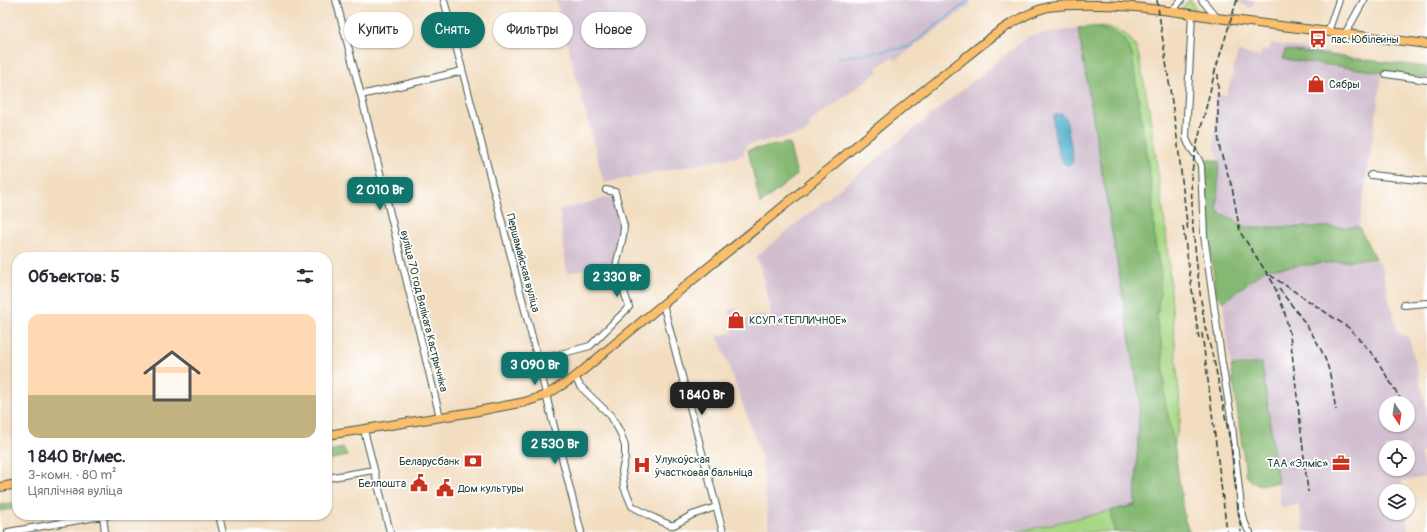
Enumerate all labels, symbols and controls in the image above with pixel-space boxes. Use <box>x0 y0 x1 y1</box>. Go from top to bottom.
chip: Купить <box>344 12 413 48</box>
chip: Снять <box>421 12 485 48</box>
chip: Фильтры <box>493 12 573 48</box>
chip: Новое <box>581 12 646 48</box>
bus stop icon: пас. Юбілейны <box>1308 29 1328 49</box>
place label: пас. Юбілейны <box>1331 33 1399 46</box>
shop icon: Сябры <box>1306 74 1326 94</box>
place label: Сябры <box>1329 78 1360 91</box>
pin: 2 010 Br <box>339 177 421 211</box>
text: 2 010 Br <box>356 182 404 198</box>
street label: Першамайская вуліца <box>504 212 542 314</box>
street label: вуліца 70 год Вялікага Кастрычніка <box>398 229 450 393</box>
pin: 2 330 Br <box>576 264 658 298</box>
icon: filters <box>294 265 316 287</box>
text: Объектов: 5 <box>28 266 120 287</box>
text: 2 330 Br <box>593 269 641 285</box>
shop icon: КСУП «ТЕПЛИЧНОЕ» <box>726 310 746 330</box>
place label: КСУП «ТЕПЛИЧНОЕ» <box>749 314 847 327</box>
icon: home <box>136 340 208 412</box>
pin: 3 090 Br <box>494 352 576 386</box>
text: 3 090 Br <box>510 357 560 373</box>
pin: 1 840 Br <box>661 382 743 416</box>
text: 1 840 Br <box>679 387 725 403</box>
north arrow <box>1379 396 1415 432</box>
map controls <box>1379 396 1415 520</box>
pin: 2 530 Br <box>514 431 596 465</box>
text: 2 530 Br <box>531 436 579 452</box>
button: locate <box>1379 440 1415 476</box>
text: 1 840 Br/мес. <box>28 446 126 467</box>
bank icon: Беларусбанк <box>463 451 483 471</box>
place label: Улукоўская ўчастковая бальніца <box>654 453 753 479</box>
office icon: ТАА «Элміс» <box>1331 453 1351 473</box>
place label: Беларусбанк <box>399 455 460 468</box>
hospital icon: Улукоўская ўчастковая бальніца <box>632 455 652 475</box>
place label: ТАА «Элміс» <box>1267 457 1328 470</box>
text: 3-комн. · 80 m² <box>28 467 116 483</box>
public building icon: Белпошта <box>409 473 429 493</box>
place label: Белпошта <box>358 477 406 490</box>
public building icon: Дом культуры <box>435 478 455 498</box>
place label: Дом культуры <box>457 482 524 495</box>
text: Цяплічная вуліца <box>28 483 122 499</box>
button: layers <box>1379 484 1415 520</box>

